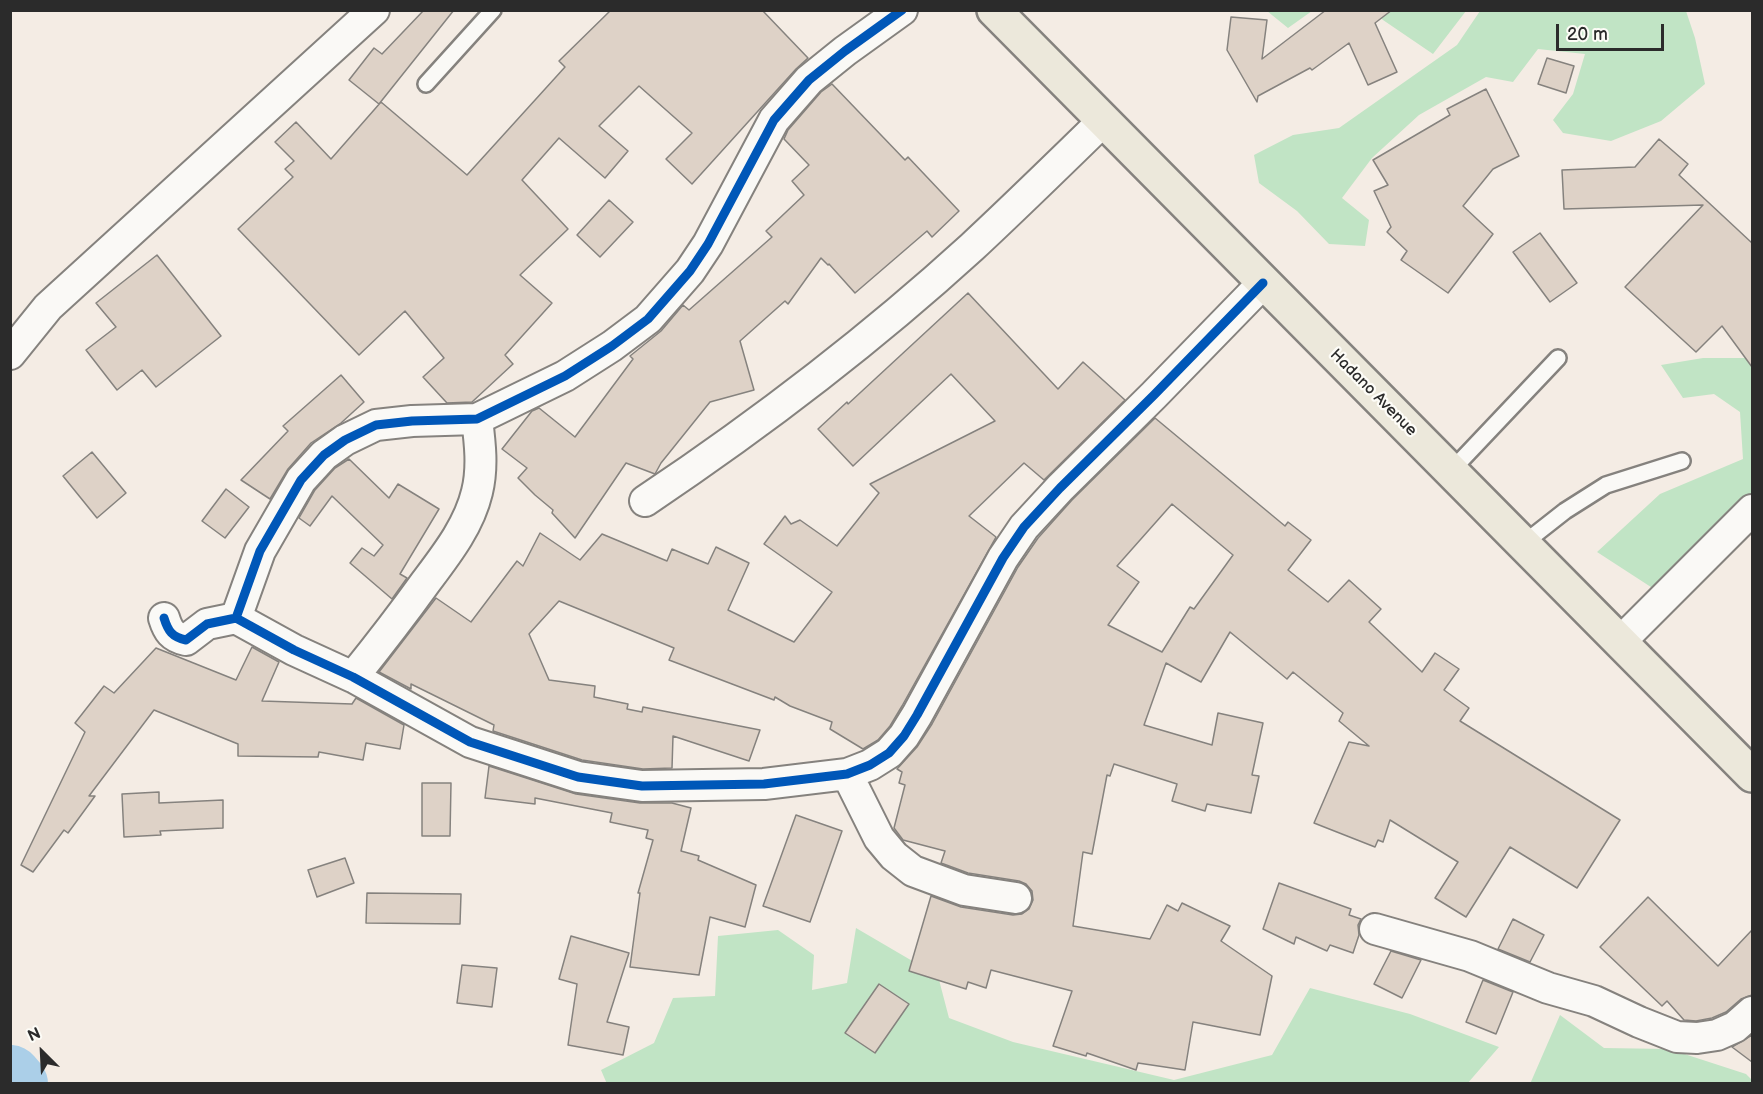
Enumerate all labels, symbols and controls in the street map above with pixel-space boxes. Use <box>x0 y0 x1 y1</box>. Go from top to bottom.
scale bar <box>1559 12 1667 50</box>
text: 20 m <box>1567 24 1608 45</box>
street label: Hadano Avenue <box>1326 346 1420 440</box>
north arrow <box>12 1022 72 1082</box>
text: N <box>25 1024 44 1046</box>

